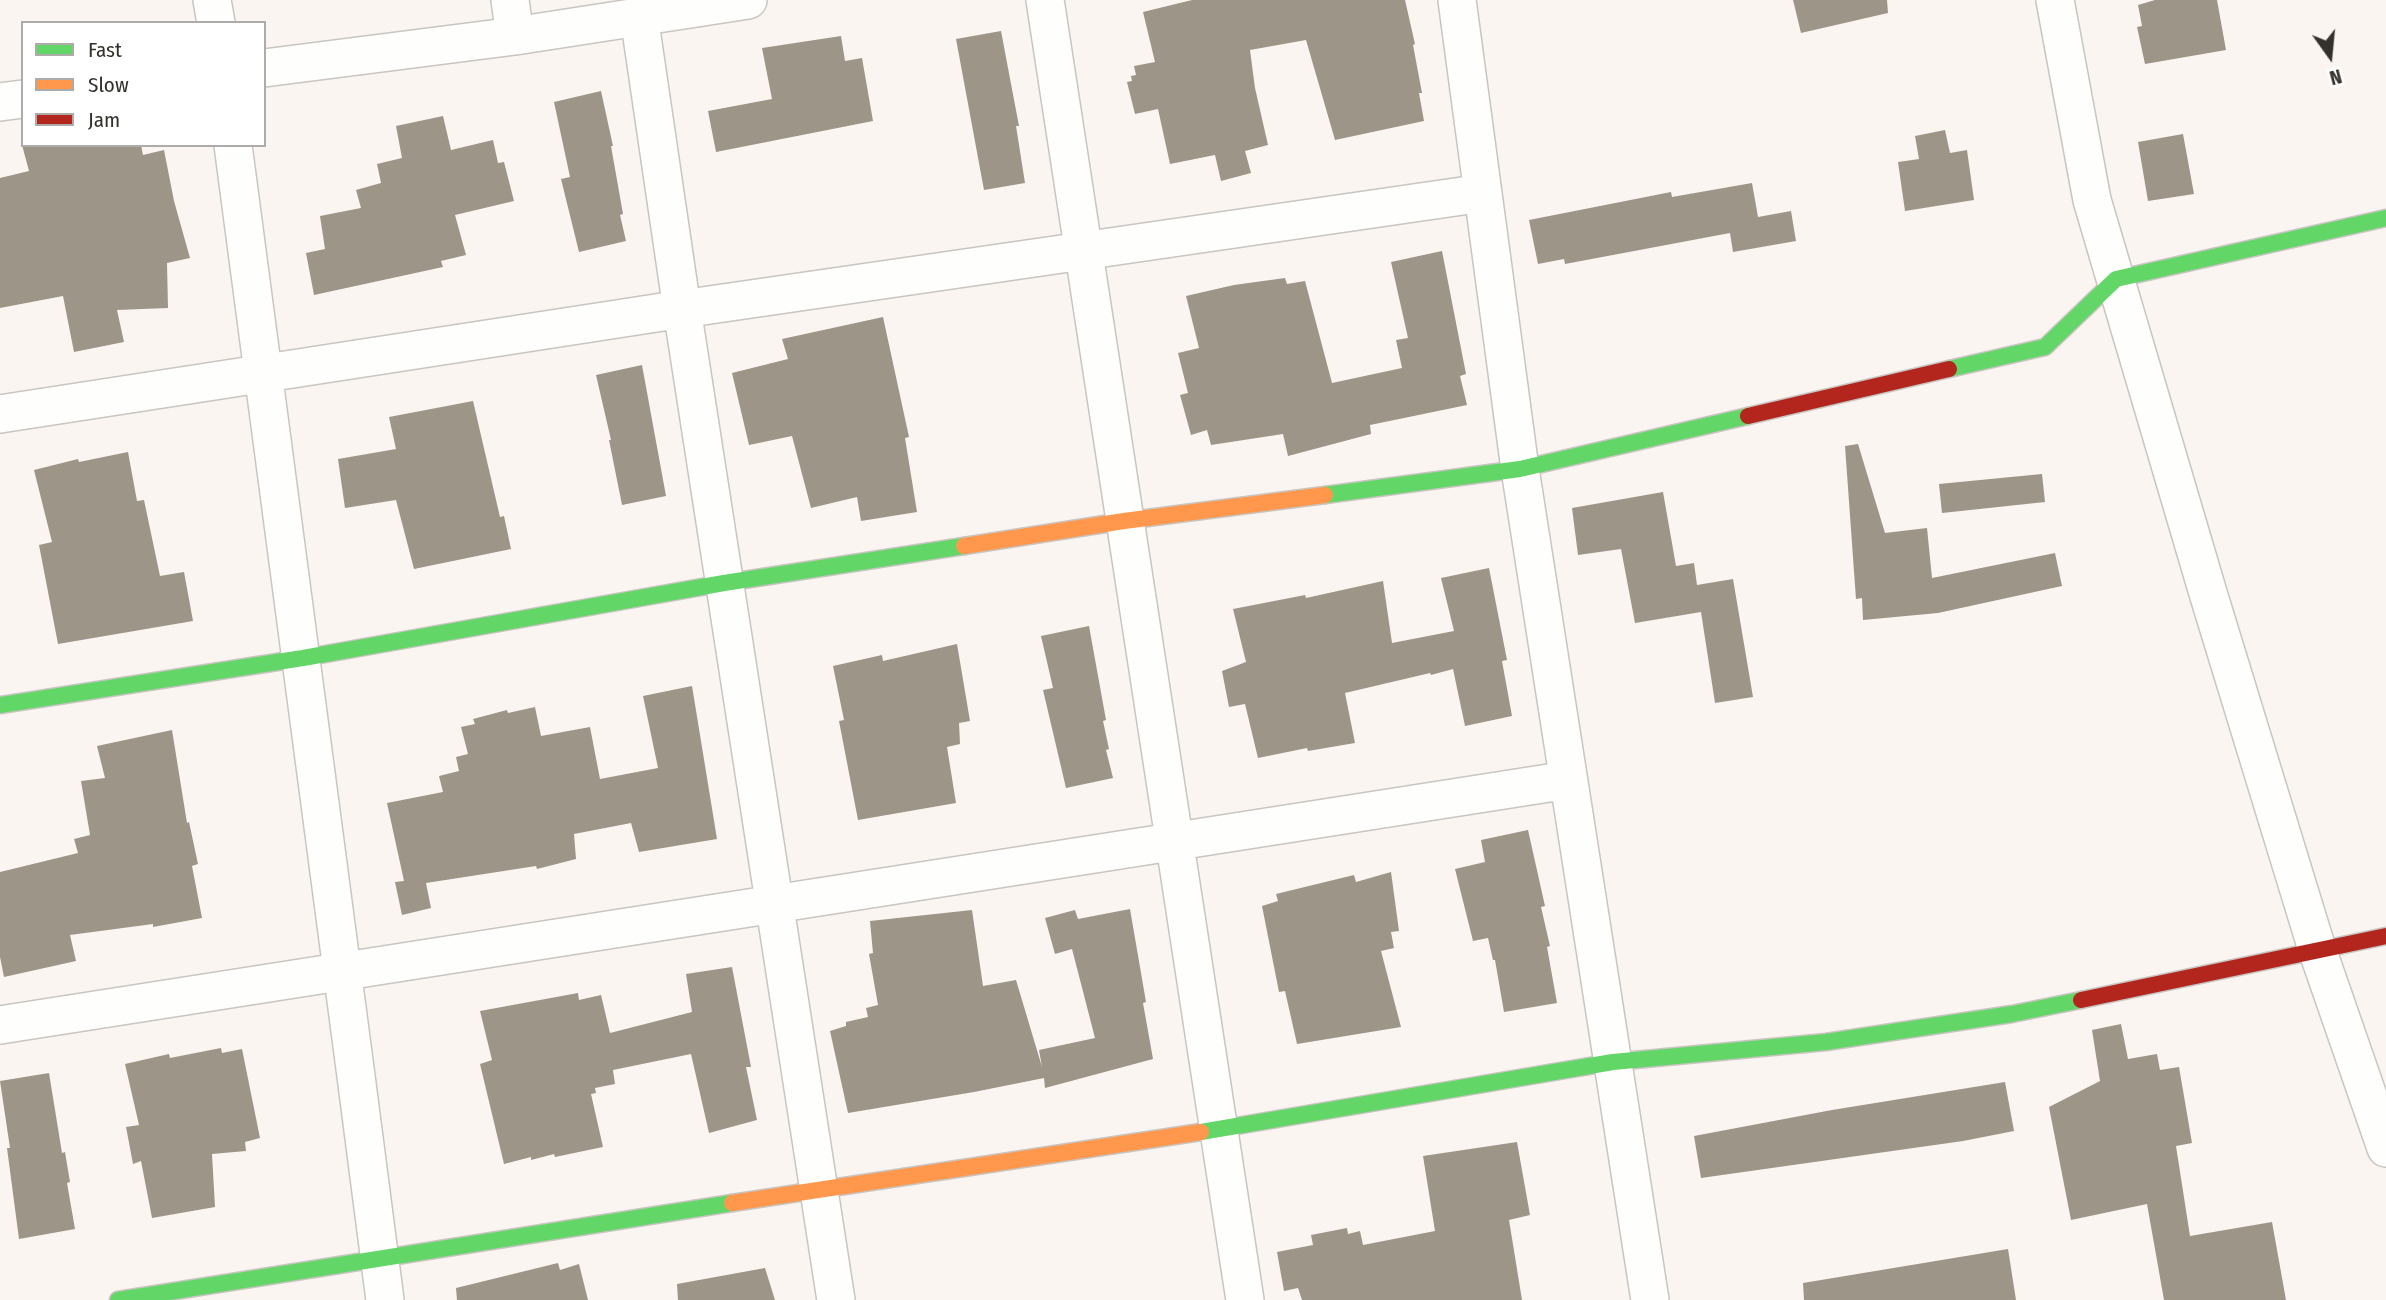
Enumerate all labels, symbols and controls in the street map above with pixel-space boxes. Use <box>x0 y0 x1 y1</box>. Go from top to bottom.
legend <box>21 21 266 147</box>
north arrow <box>2295 21 2365 91</box>
text: Fast <box>88 37 122 63</box>
text: N <box>2327 64 2344 89</box>
text: Slow <box>88 72 129 98</box>
text: Jam <box>88 107 120 133</box>

